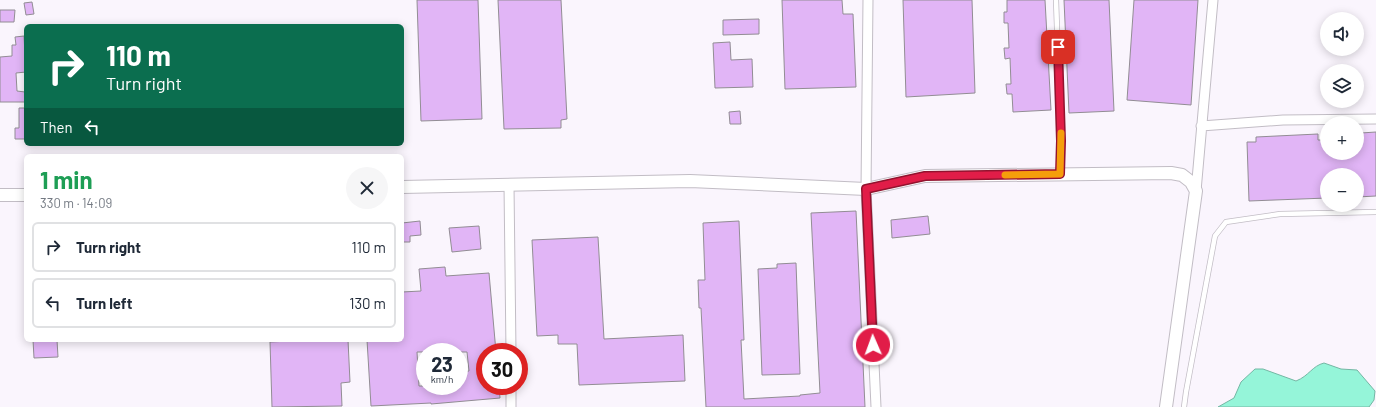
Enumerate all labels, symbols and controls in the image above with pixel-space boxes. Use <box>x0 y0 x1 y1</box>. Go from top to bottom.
map controls <box>1320 12 1364 212</box>
button: sound <box>1320 12 1364 56</box>
pin <box>1041 30 1075 64</box>
icon: arrive <box>1047 36 1069 58</box>
text: 110 m <box>106 38 171 72</box>
icon: right <box>40 40 92 92</box>
button: layers <box>1320 64 1364 108</box>
text: Turn right <box>106 72 182 94</box>
icon: left <box>81 116 103 138</box>
button: + <box>1320 116 1364 160</box>
text: Then <box>40 118 73 136</box>
text: 1 min <box>40 165 93 194</box>
button: close <box>346 167 388 209</box>
button: − <box>1320 168 1364 212</box>
text: 330 m · 14:09 <box>40 195 112 211</box>
icon: right <box>42 236 64 258</box>
text: Turn right <box>76 238 141 256</box>
text: 110 m <box>352 238 386 256</box>
icon: left <box>42 292 64 314</box>
text: Turn left <box>76 294 132 312</box>
text: 130 m <box>349 294 386 312</box>
position arrow <box>852 324 894 366</box>
speed limit sign: 30 <box>476 343 528 395</box>
text: 23 <box>431 352 453 376</box>
text: km/h <box>431 373 453 385</box>

